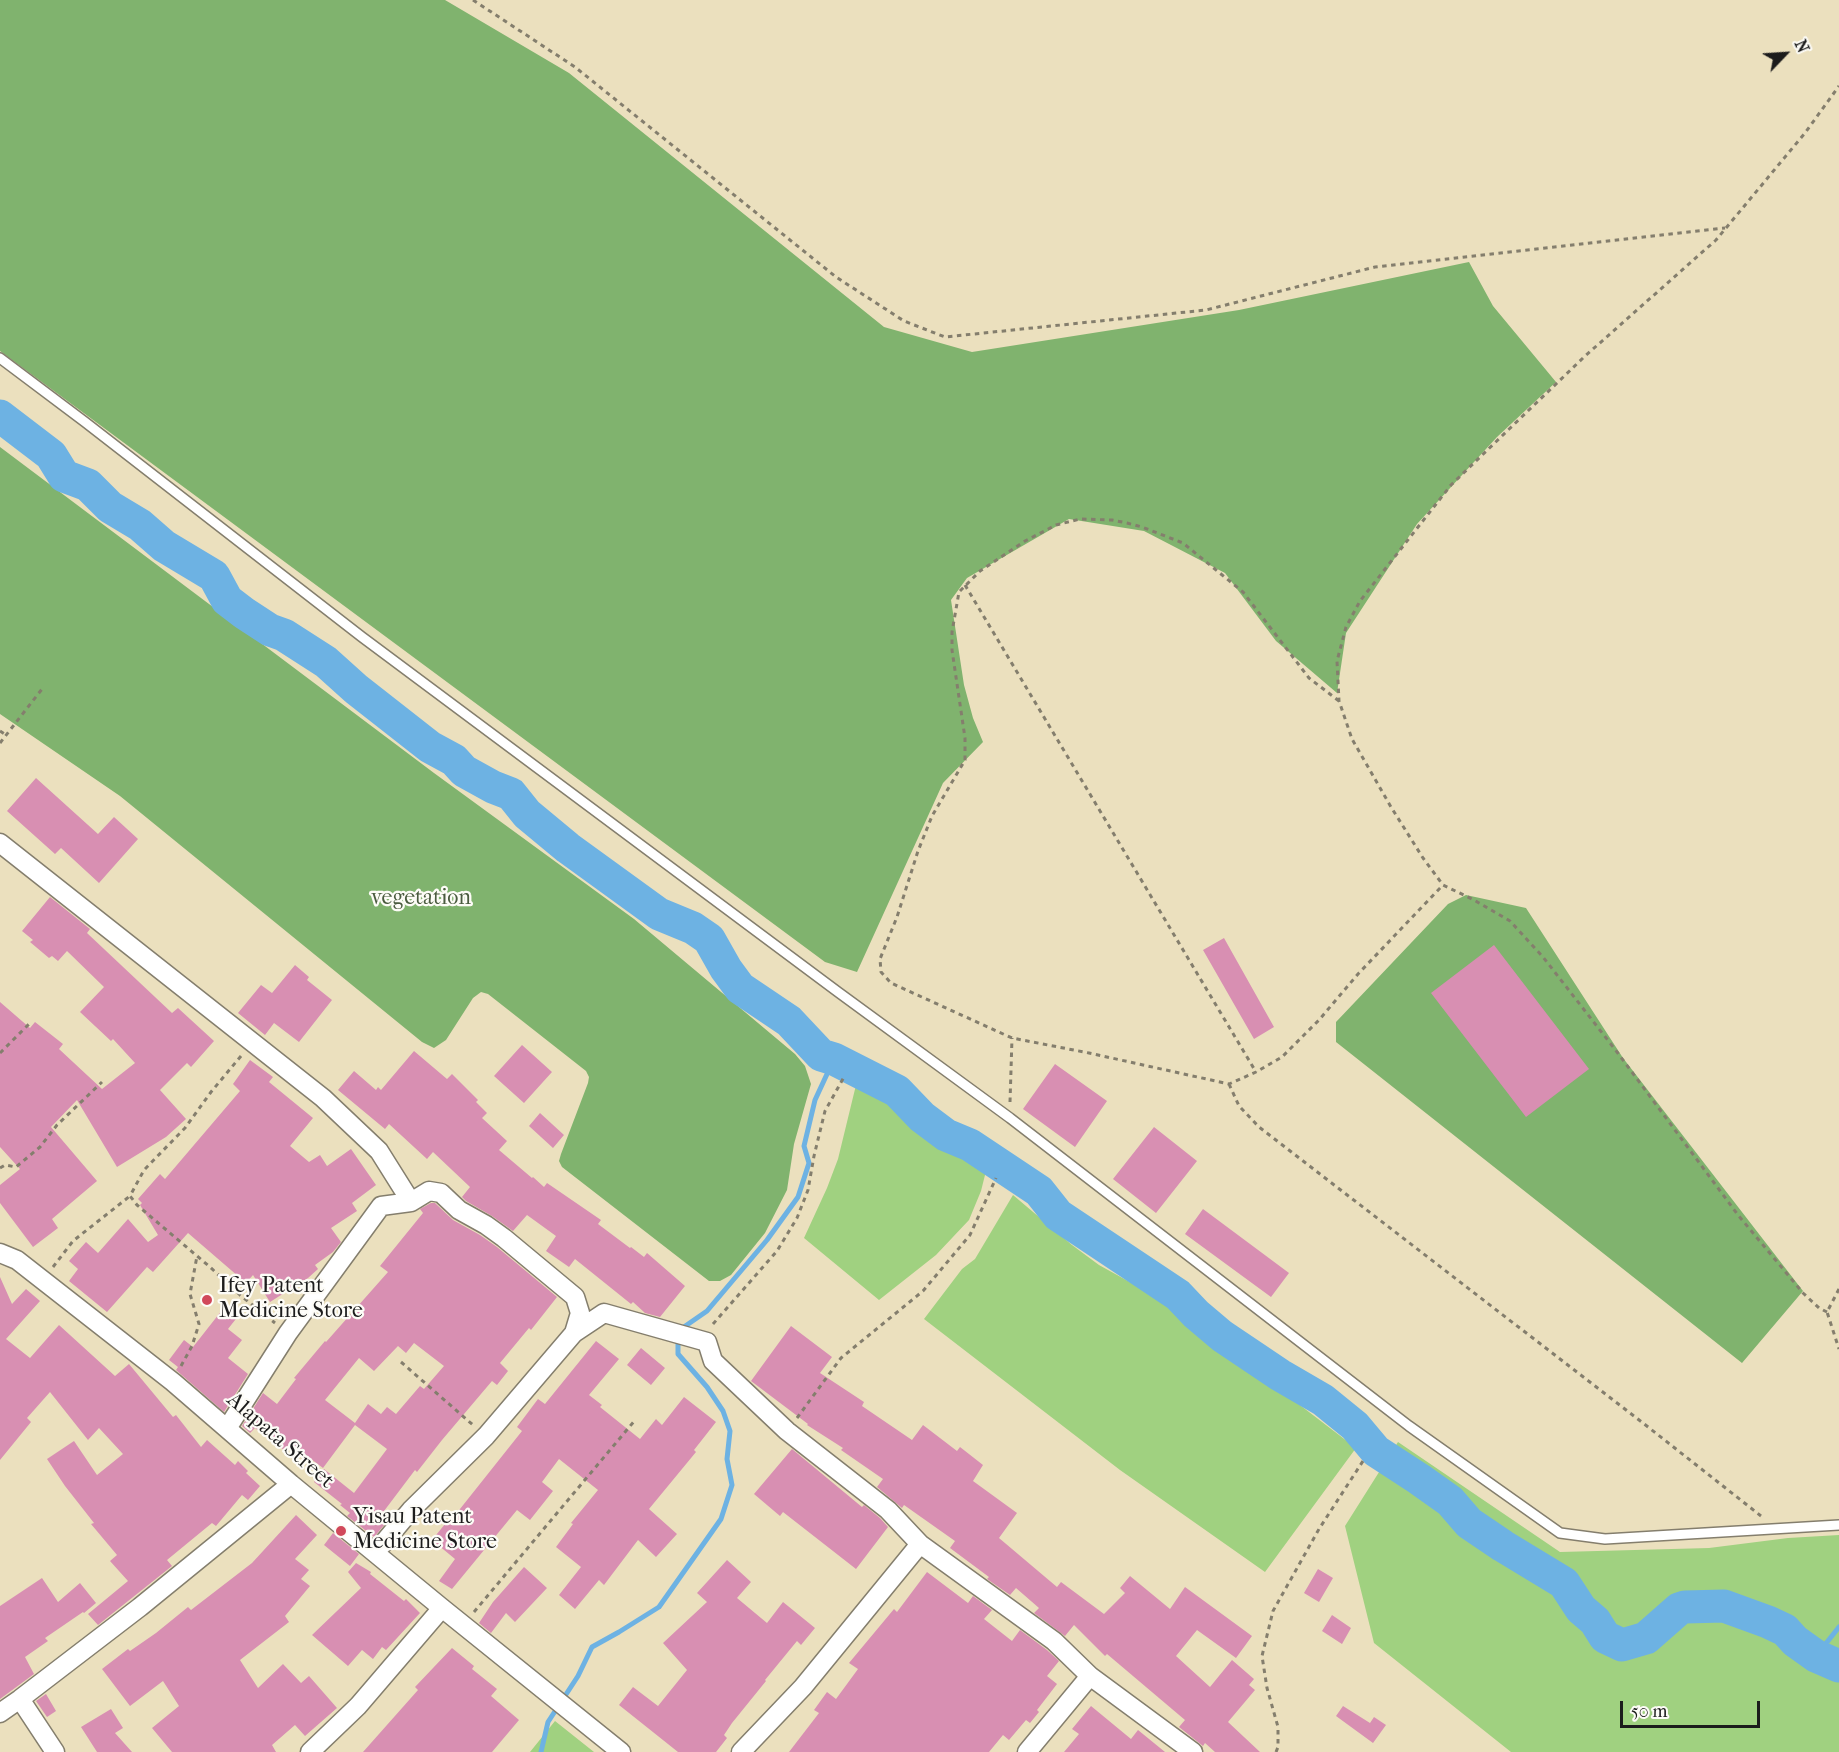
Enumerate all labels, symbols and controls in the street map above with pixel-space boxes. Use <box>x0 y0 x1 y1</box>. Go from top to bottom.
north arrow <box>1755 24 1815 84</box>
text: N <box>1791 37 1813 56</box>
park label: vegetation <box>371 886 471 912</box>
place label: Ifey Patent Medicine Store <box>219 1274 363 1326</box>
marker: Ifey Patent Medicine Store <box>200 1293 214 1307</box>
street label: Alapata Street <box>221 1387 339 1495</box>
place label: Yisau Patent Medicine Store <box>353 1505 497 1556</box>
marker: Yisau Patent Medicine Store <box>334 1524 348 1538</box>
scale bar <box>1623 1689 1762 1727</box>
text: 50 m <box>1631 1701 1667 1722</box>

